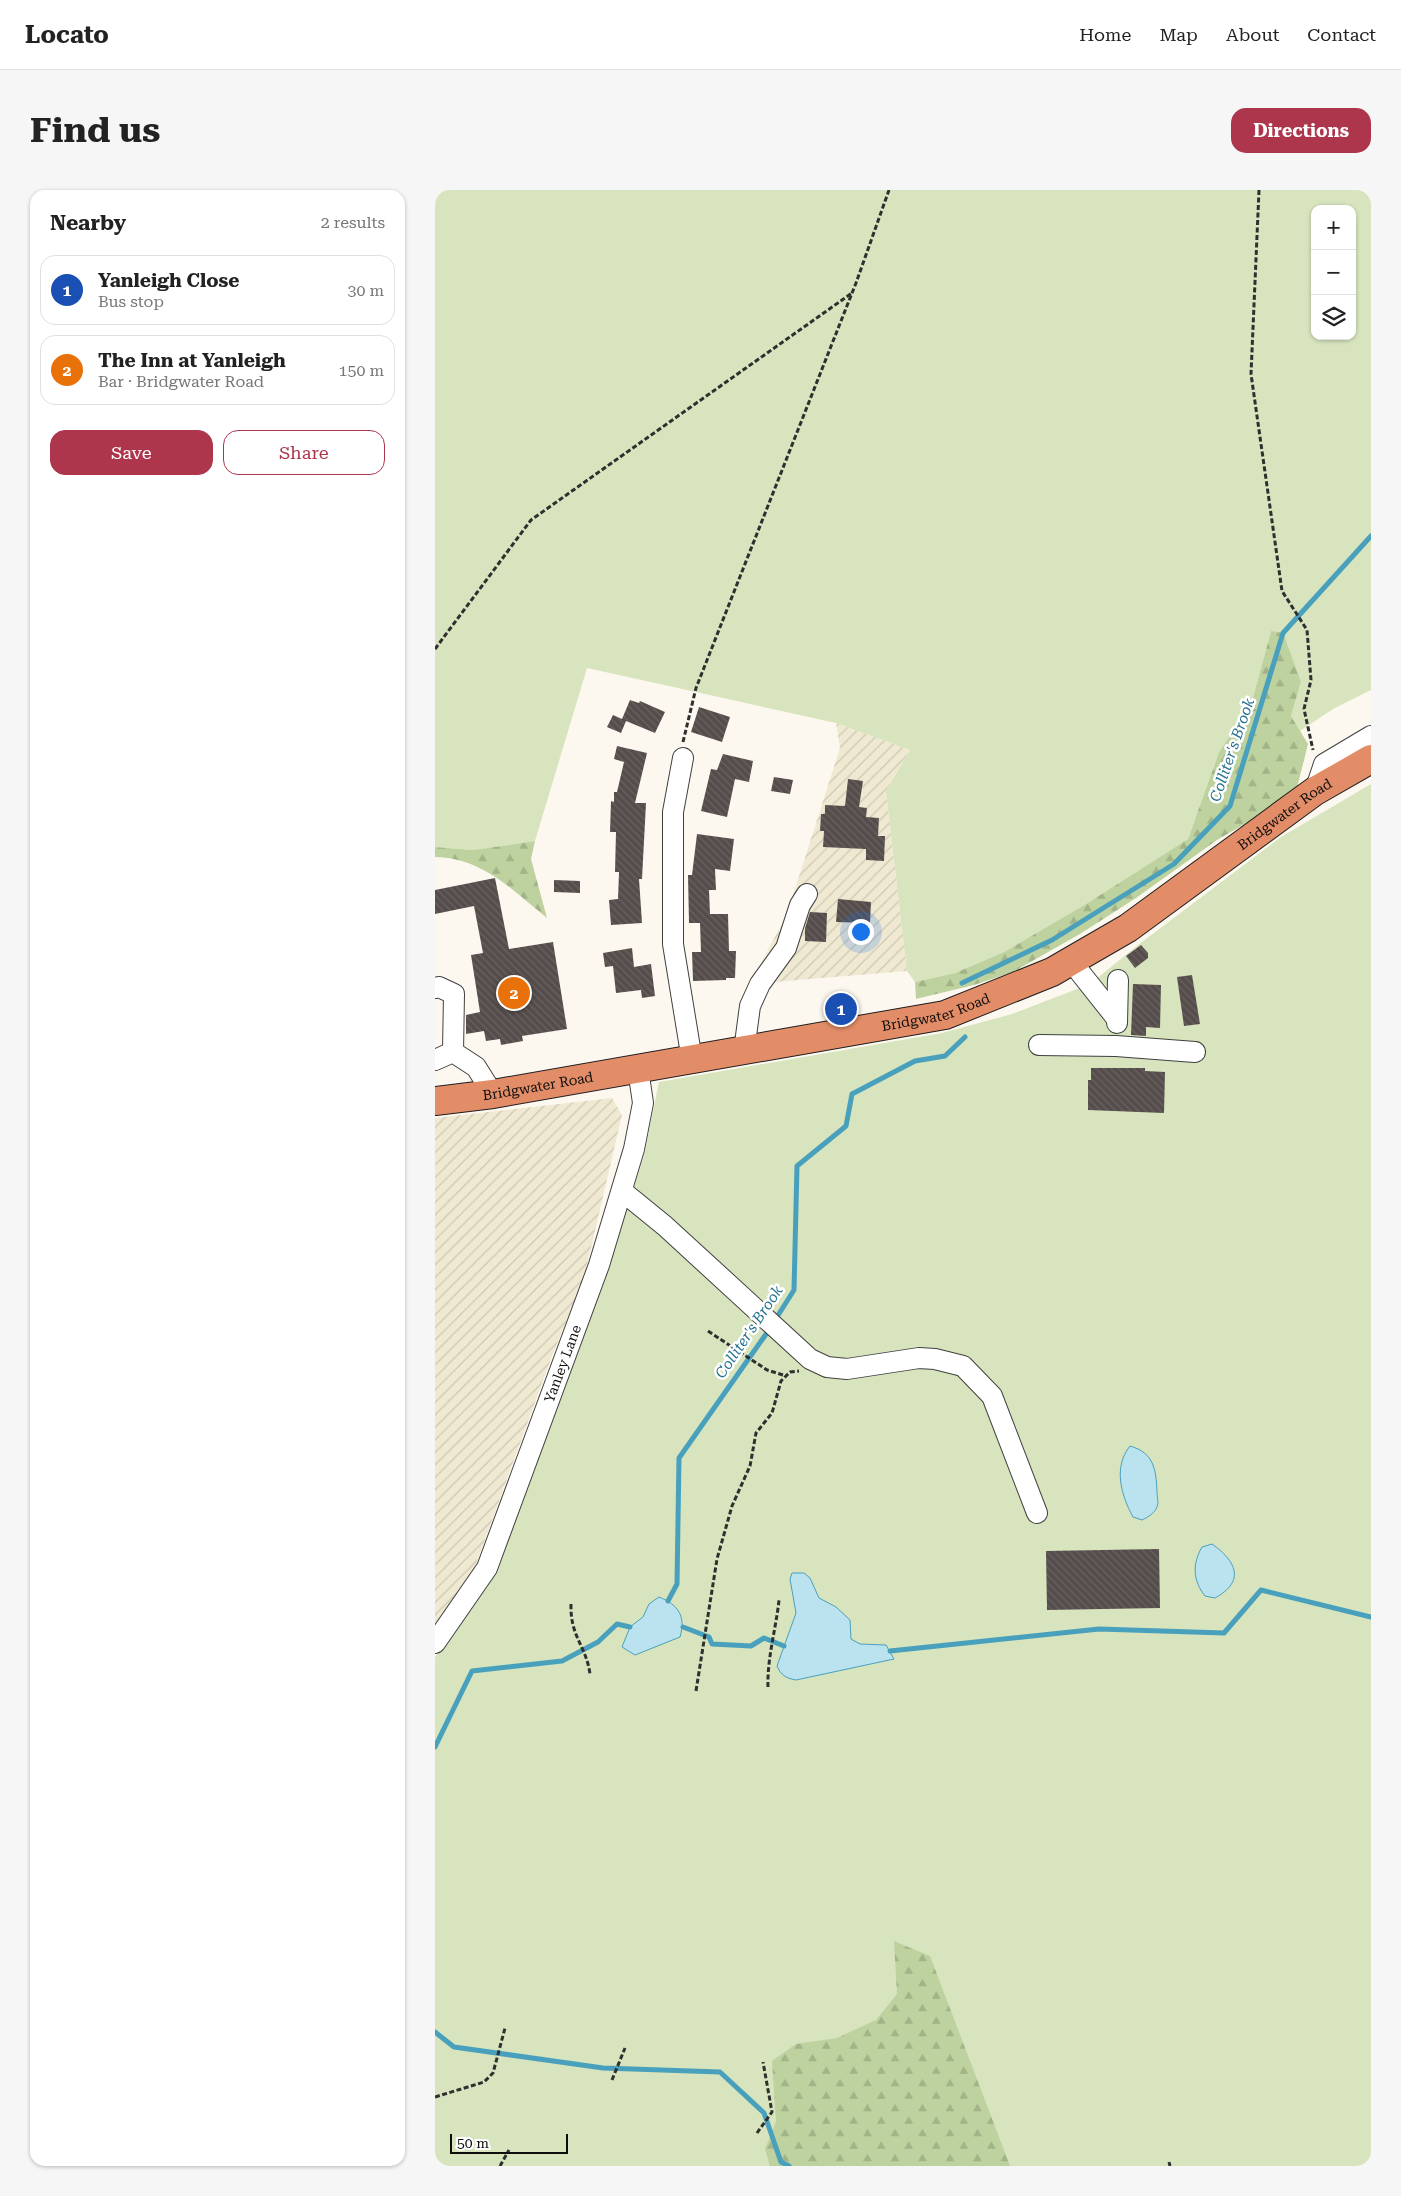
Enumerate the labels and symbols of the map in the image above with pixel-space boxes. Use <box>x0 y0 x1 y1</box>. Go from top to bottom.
water label: Colliter's Brook <box>1206 695 1258 804</box>
street label: Bridgwater Road <box>1234 775 1334 853</box>
your location <box>848 919 874 945</box>
pin: 2 <box>498 974 530 1012</box>
pin: 1 <box>825 990 857 1028</box>
street label: Bridgwater Road <box>880 990 992 1034</box>
street label: Bridgwater Road <box>482 1069 594 1103</box>
water label: Colliter's Brook <box>711 1281 787 1382</box>
street label: Yanley Lane <box>541 1322 584 1405</box>
scale bar <box>450 2131 567 2154</box>

